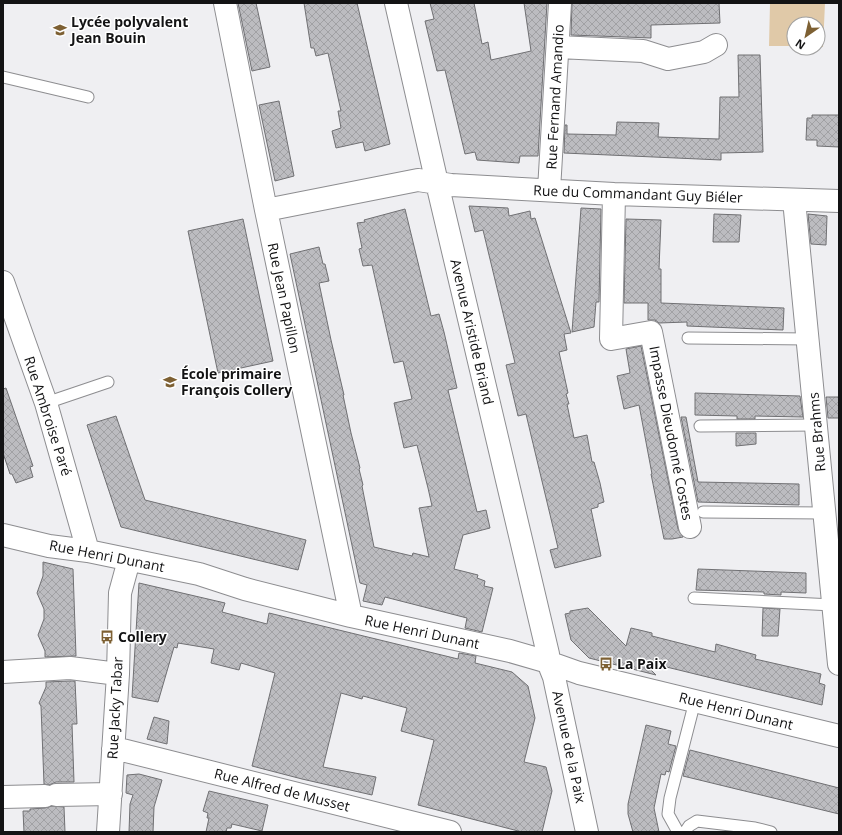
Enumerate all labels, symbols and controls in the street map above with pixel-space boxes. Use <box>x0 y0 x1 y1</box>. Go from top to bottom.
place label: Lycée polyvalent Jean Bouin <box>69 12 188 47</box>
north arrow <box>786 16 826 56</box>
school or university icon: Lycée polyvalent Jean Bouin <box>52 22 68 38</box>
street label: Rue Fernand Amandio <box>541 24 568 170</box>
text: N <box>792 36 808 53</box>
street label: Rue du Commandant Guy Biéler <box>533 180 743 207</box>
street label: Rue Jean Papillon <box>263 241 306 355</box>
street label: Avenue Aristide Briand <box>446 257 499 407</box>
street label: Impasse Dieudonné Costes <box>645 344 698 522</box>
street label: Rue Ambroise Paré <box>20 354 77 478</box>
place label: École primaire François Collery <box>181 364 292 399</box>
school or university icon: École primaire François Collery <box>162 374 178 390</box>
street label: Rue Brahms <box>804 391 829 472</box>
street label: Rue Henri Dunant <box>48 535 166 576</box>
street label: Rue Henri Dunant <box>363 610 481 653</box>
place label: Collery <box>118 627 167 646</box>
bus stop icon: Collery <box>99 629 115 645</box>
place label: La Paix <box>617 654 668 673</box>
street label: Rue Jacky Tabar <box>102 656 127 760</box>
bus stop icon: La Paix <box>598 656 614 672</box>
street label: Rue Henri Dunant <box>677 687 795 734</box>
street label: Avenue de la Paix <box>548 689 591 805</box>
street label: Rue Alfred de Musset <box>212 763 352 816</box>

